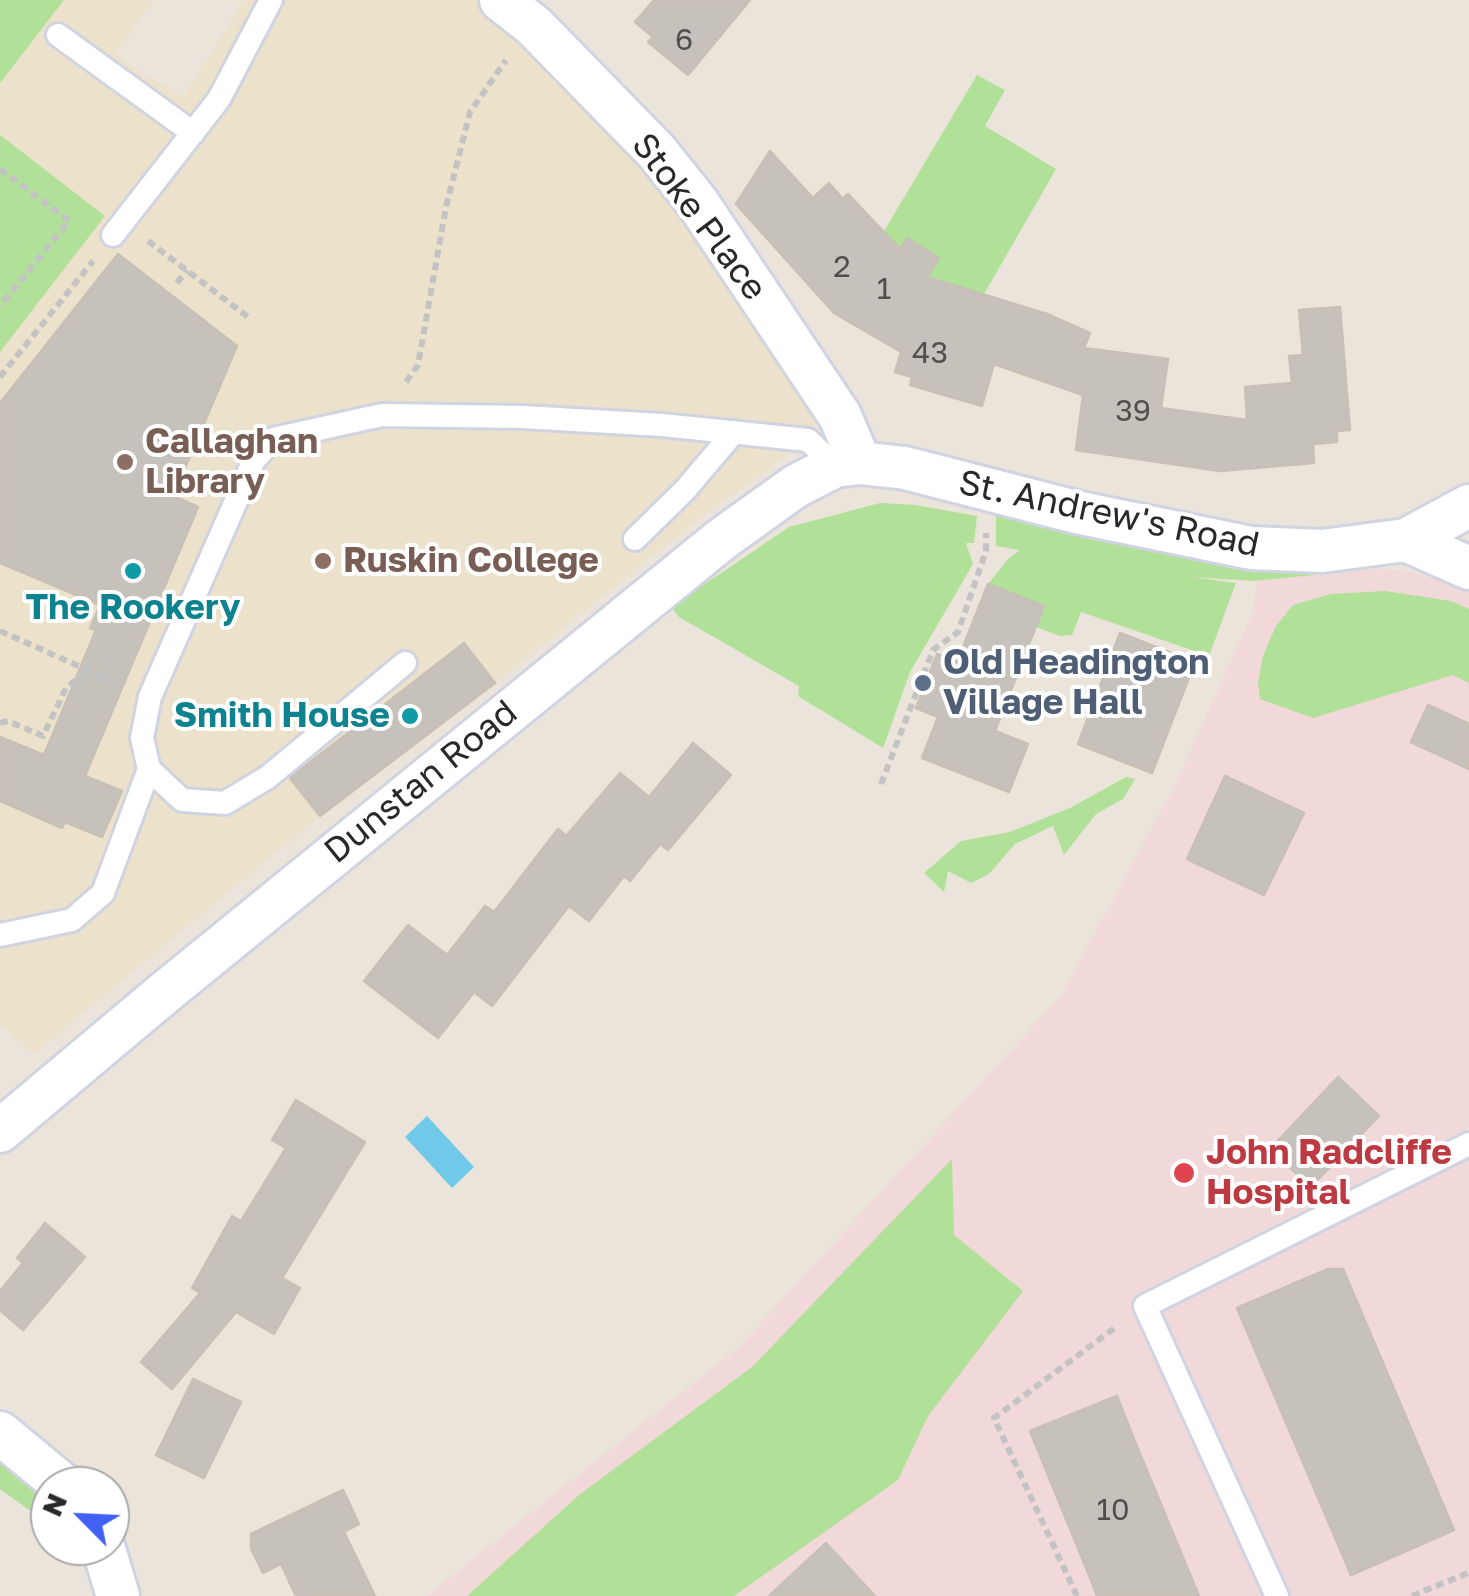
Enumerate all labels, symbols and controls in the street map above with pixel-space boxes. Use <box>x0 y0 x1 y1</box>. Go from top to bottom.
house number: 6 <box>675 22 693 58</box>
street label: Stoke Place <box>623 125 775 309</box>
house number: 2 <box>833 249 851 285</box>
house number: 1 <box>877 271 891 307</box>
house number: 43 <box>912 335 948 371</box>
house number: 39 <box>1115 393 1151 429</box>
place label: Callaghan Library <box>145 421 318 503</box>
marker: Callaghan Library <box>114 451 136 473</box>
street label: St. Andrew's Road <box>955 462 1263 566</box>
place label: Ruskin College <box>343 540 599 582</box>
marker: Ruskin College <box>312 550 334 572</box>
marker: The Rookery <box>122 560 144 582</box>
place label: The Rookery <box>26 587 240 629</box>
place label: Old Headington Village Hall <box>943 642 1209 724</box>
marker: Old Headington Village Hall <box>912 672 934 694</box>
street label: Dunstan Road <box>316 692 526 872</box>
place label: Smith House <box>174 695 390 737</box>
marker: Smith House <box>399 705 421 727</box>
place label: John Radcliffe Hospital <box>1206 1132 1452 1214</box>
marker: John Radcliffe Hospital <box>1171 1160 1197 1186</box>
north arrow <box>30 1466 130 1566</box>
text: N <box>35 1488 73 1521</box>
house number: 10 <box>1096 1492 1130 1528</box>

